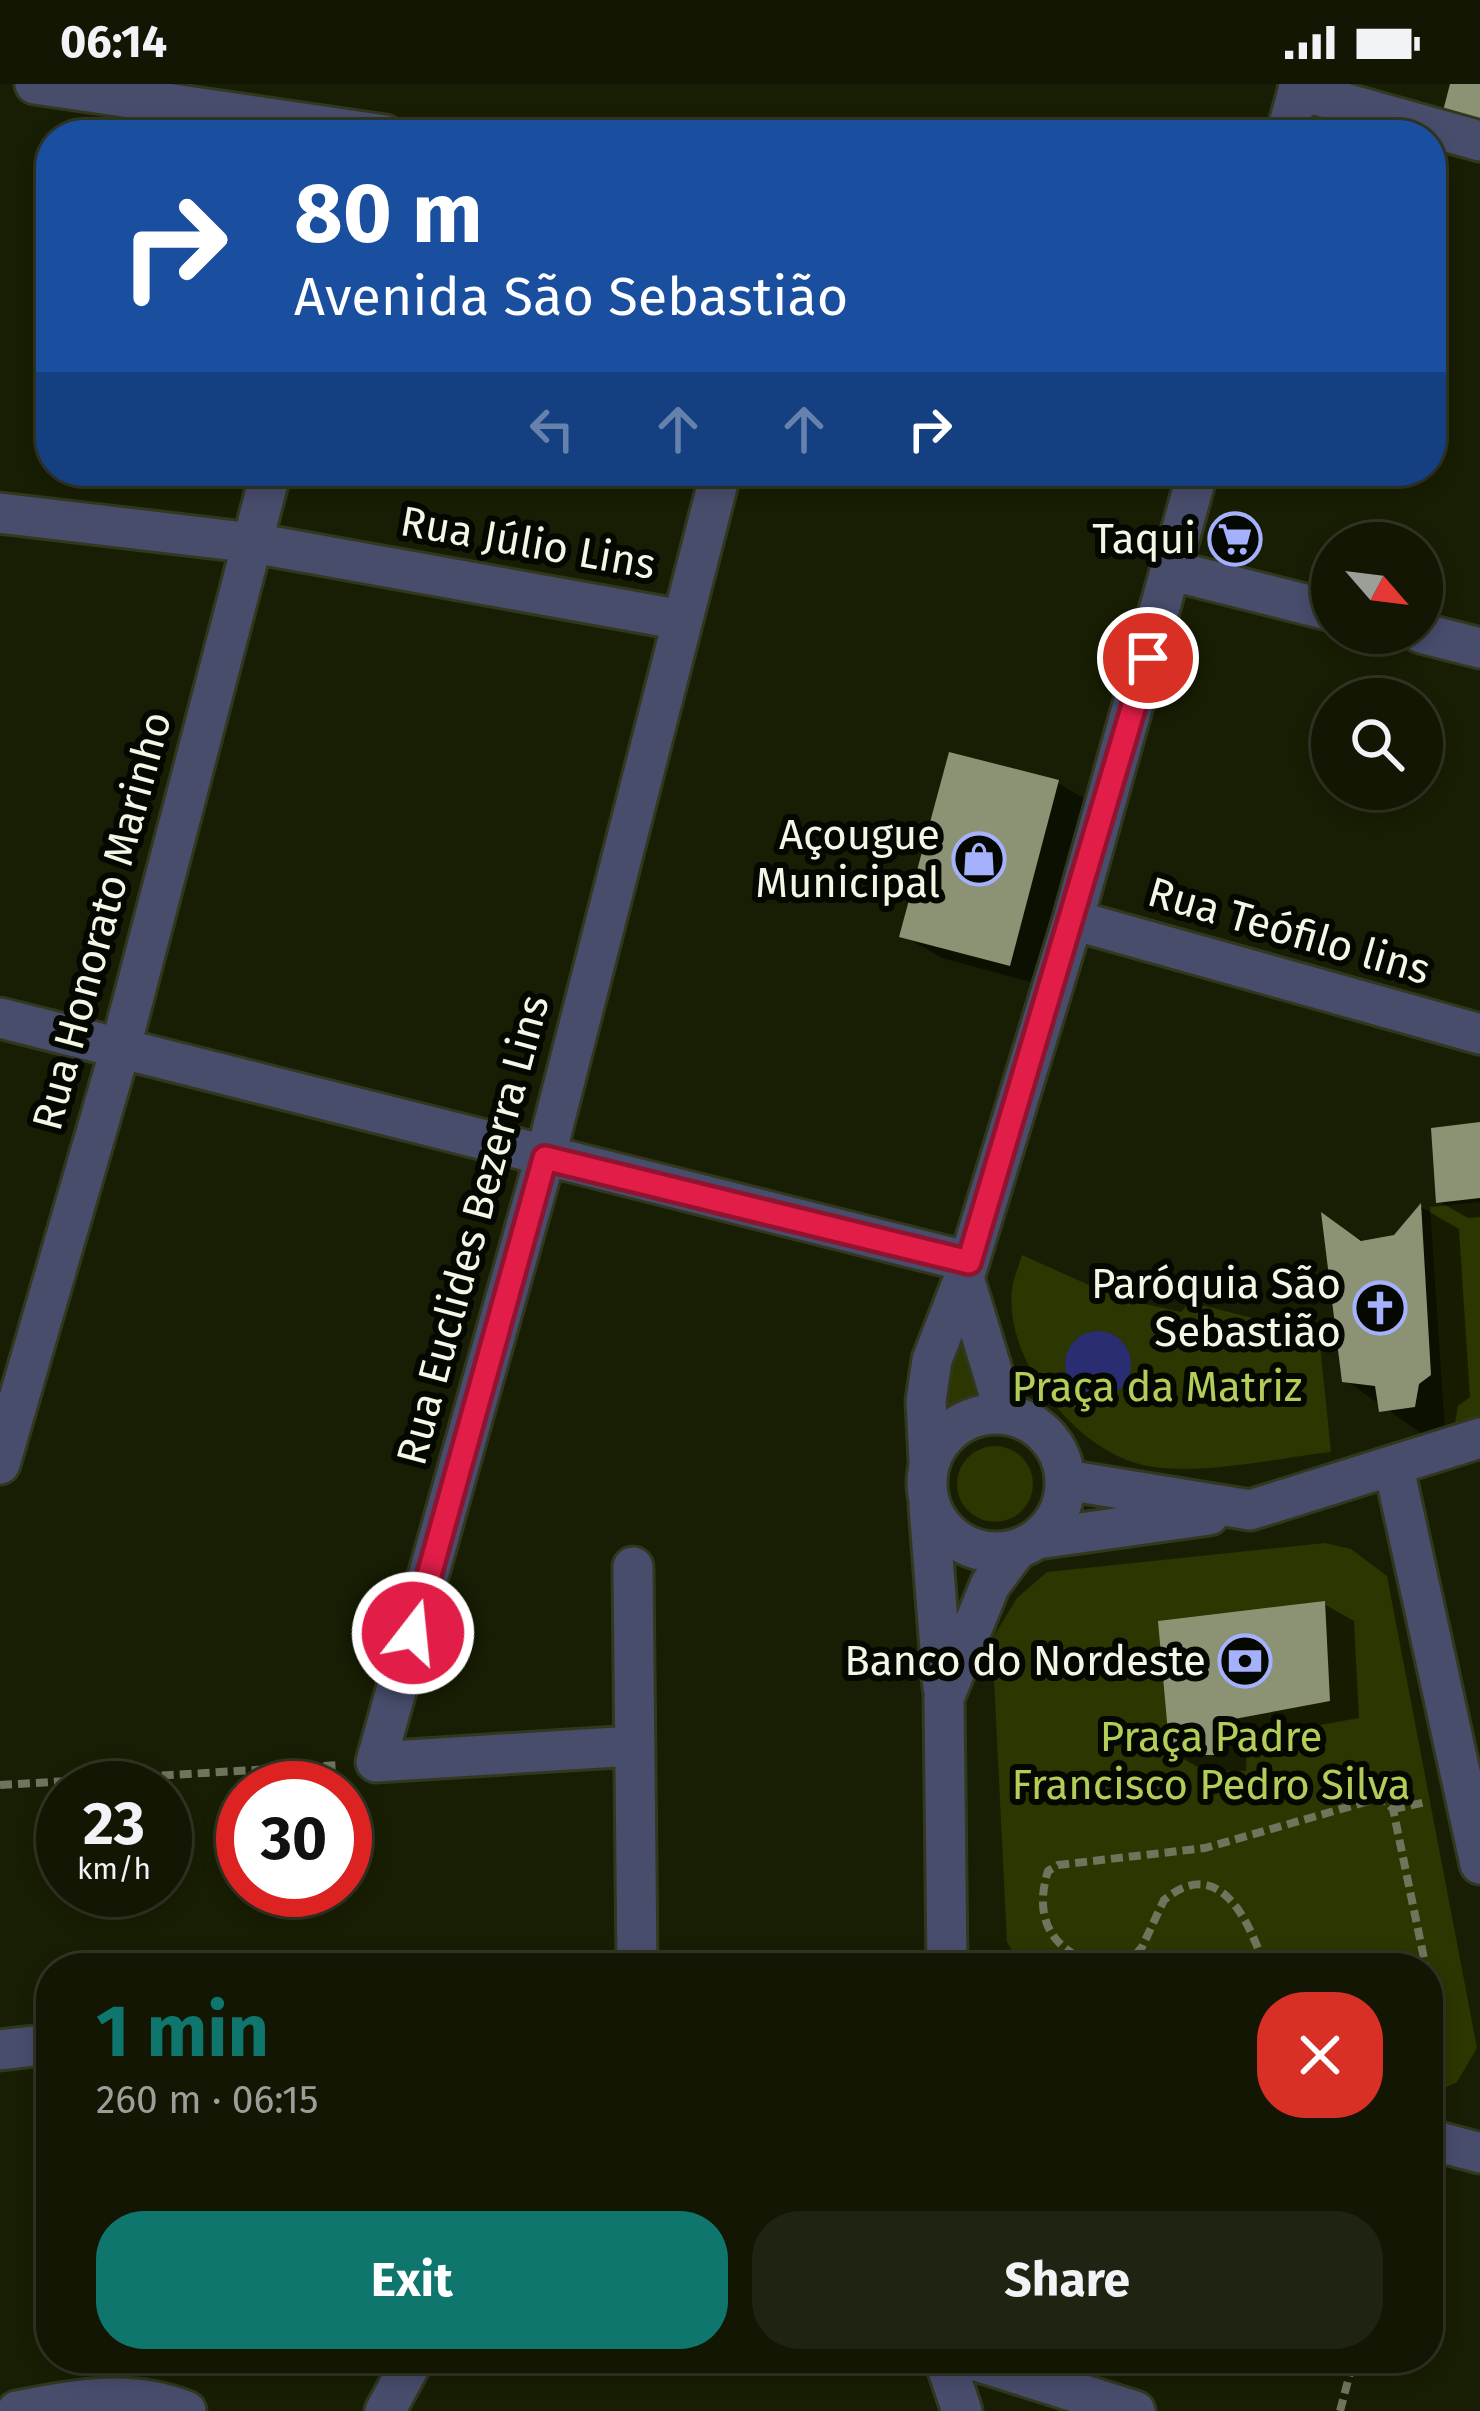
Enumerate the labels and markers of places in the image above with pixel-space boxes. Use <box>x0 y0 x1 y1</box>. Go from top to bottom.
supermarket icon: Taqui <box>1207 511 1263 567</box>
place label: Taqui <box>1092 514 1196 564</box>
pin <box>1097 607 1199 709</box>
place label: Açougue Municipal <box>755 810 940 908</box>
shop icon: Açougue Municipal <box>951 831 1007 887</box>
place label: Paróquia São Sebastião <box>1091 1259 1341 1357</box>
church icon: Paróquia São Sebastião <box>1352 1280 1408 1336</box>
bank icon: Banco do Nordeste <box>1217 1633 1273 1689</box>
place label: Banco do Nordeste <box>844 1636 1206 1686</box>

